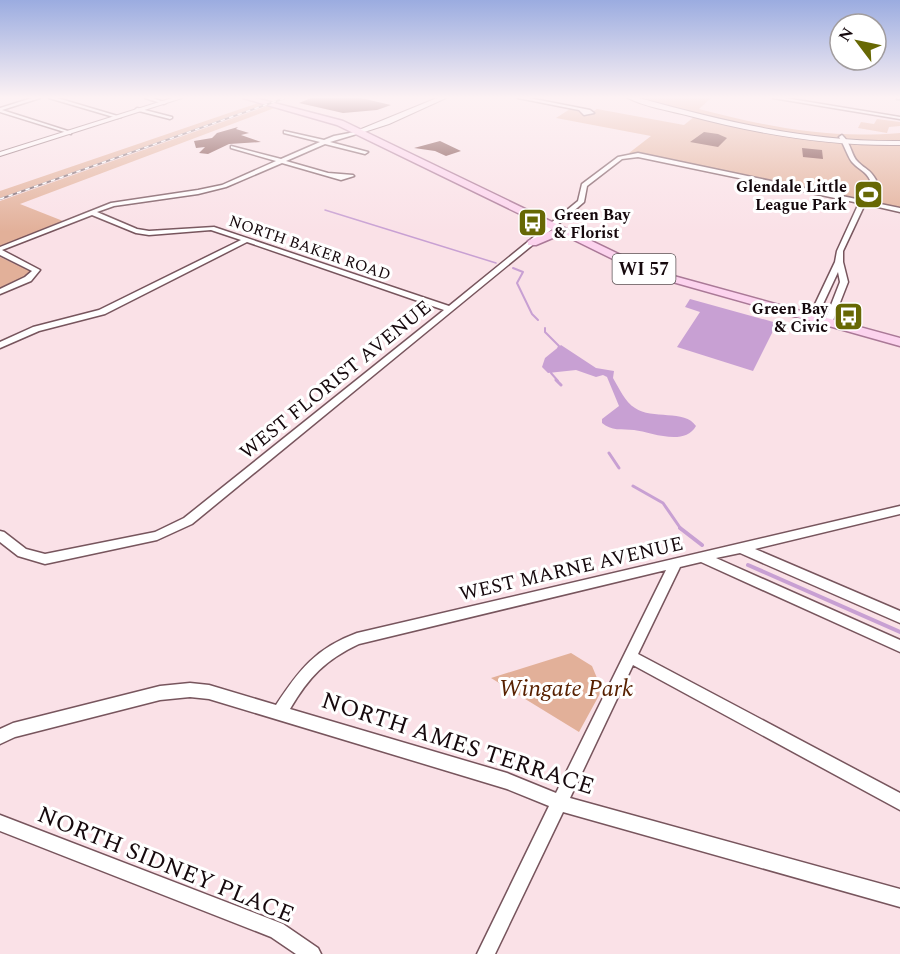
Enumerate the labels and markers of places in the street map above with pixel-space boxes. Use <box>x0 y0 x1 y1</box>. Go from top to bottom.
place label: Glendale Little League Park <box>736 175 847 217</box>
sports icon: Glendale Little League Park <box>852 179 884 211</box>
place label: Green Bay & Florist <box>554 203 632 245</box>
bus stop icon: Green Bay & Florist <box>517 207 549 239</box>
place label: Green Bay & Civic <box>752 297 829 339</box>
bus stop icon: Green Bay & Civic <box>833 301 865 333</box>

